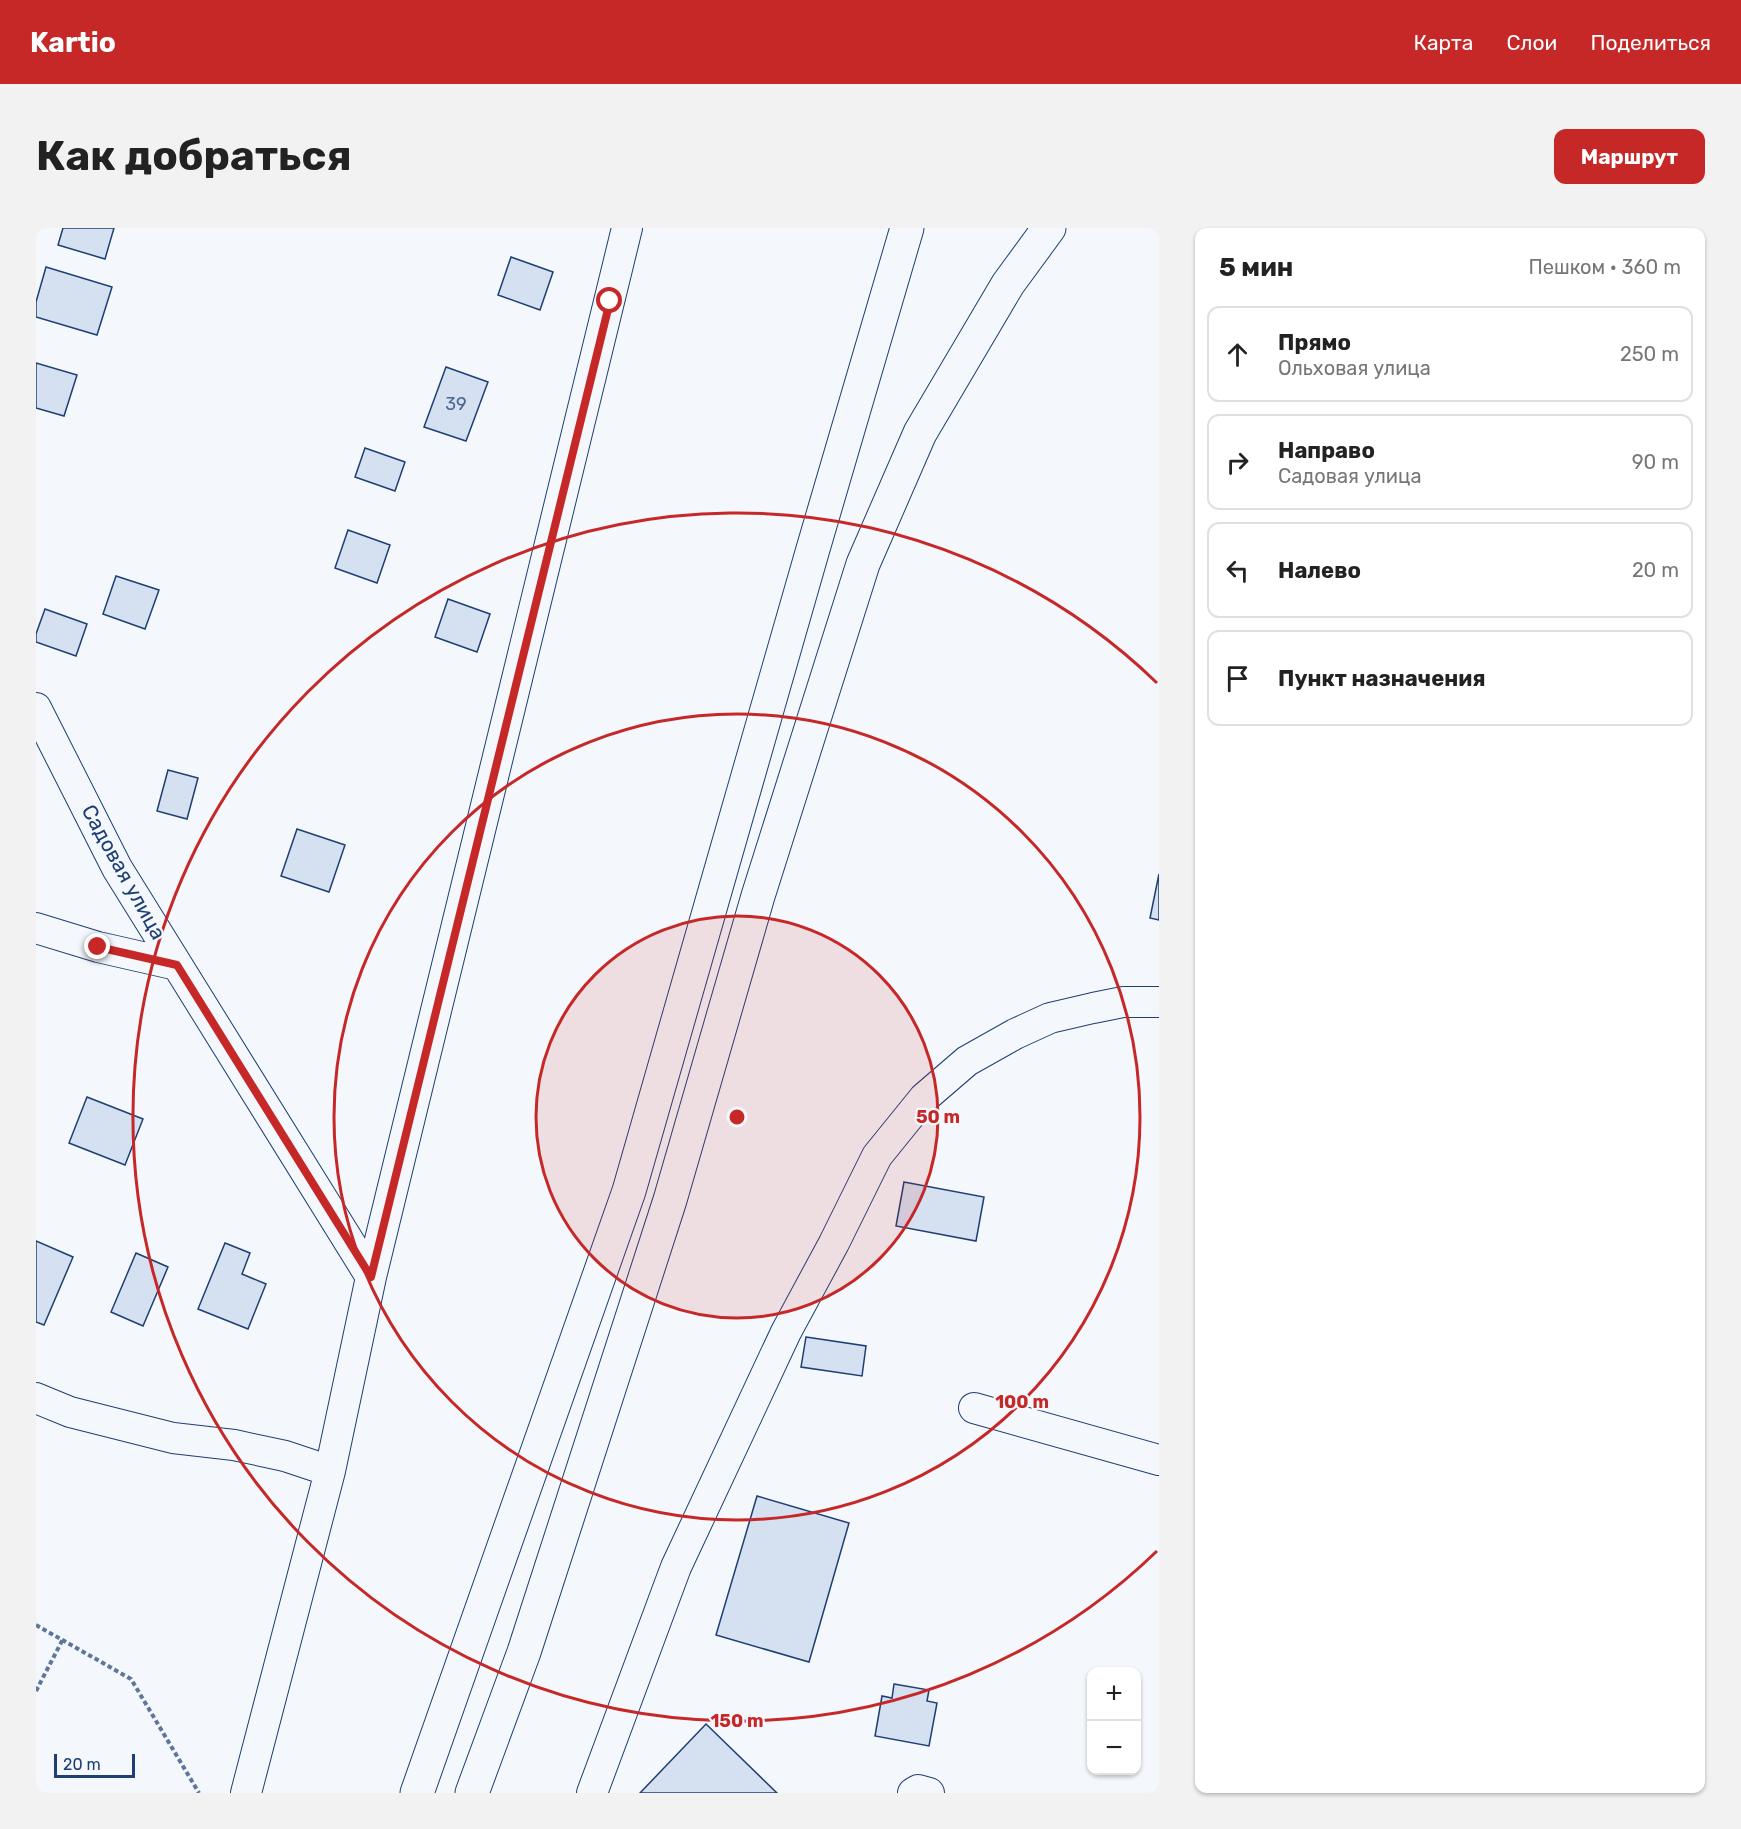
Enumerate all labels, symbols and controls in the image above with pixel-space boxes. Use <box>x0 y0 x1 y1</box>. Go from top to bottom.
text: Kartio <box>30 26 116 59</box>
text: Карта <box>1413 30 1473 55</box>
text: Слои <box>1506 30 1557 55</box>
text: Поделиться <box>1590 30 1711 55</box>
button: Маршрут <box>1554 129 1705 184</box>
text: Как добраться <box>36 131 352 181</box>
text: 5 мин <box>1219 252 1293 283</box>
text: Пешком · 360 m <box>1529 255 1681 279</box>
route start <box>596 287 622 313</box>
text: Прямо <box>1278 329 1351 356</box>
icon: ahead <box>1221 338 1254 371</box>
text: 250 m <box>1620 342 1679 366</box>
text: Ольховая улица <box>1278 356 1431 380</box>
house number: 39 <box>445 393 467 415</box>
text: Направо <box>1278 437 1375 464</box>
icon: right <box>1221 446 1254 479</box>
text: 90 m <box>1632 450 1679 474</box>
text: Садовая улица <box>1278 464 1421 488</box>
icon: left <box>1221 554 1254 587</box>
text: Налево <box>1278 557 1361 584</box>
text: 20 m <box>1632 558 1679 582</box>
icon: arrive <box>1221 662 1254 695</box>
text: Пункт назначения <box>1278 665 1486 692</box>
street label: Садовая улица <box>77 800 171 944</box>
route end <box>84 933 110 959</box>
text: 50 m <box>916 1106 960 1128</box>
centre of rings <box>727 1107 747 1127</box>
text: 100 m <box>995 1391 1049 1413</box>
map controls <box>1087 1667 1141 1775</box>
button: + <box>1087 1667 1141 1721</box>
text: 150 m <box>710 1710 764 1732</box>
button: − <box>1087 1721 1141 1775</box>
scale bar <box>54 1751 135 1778</box>
text: 20 m <box>63 1755 101 1774</box>

